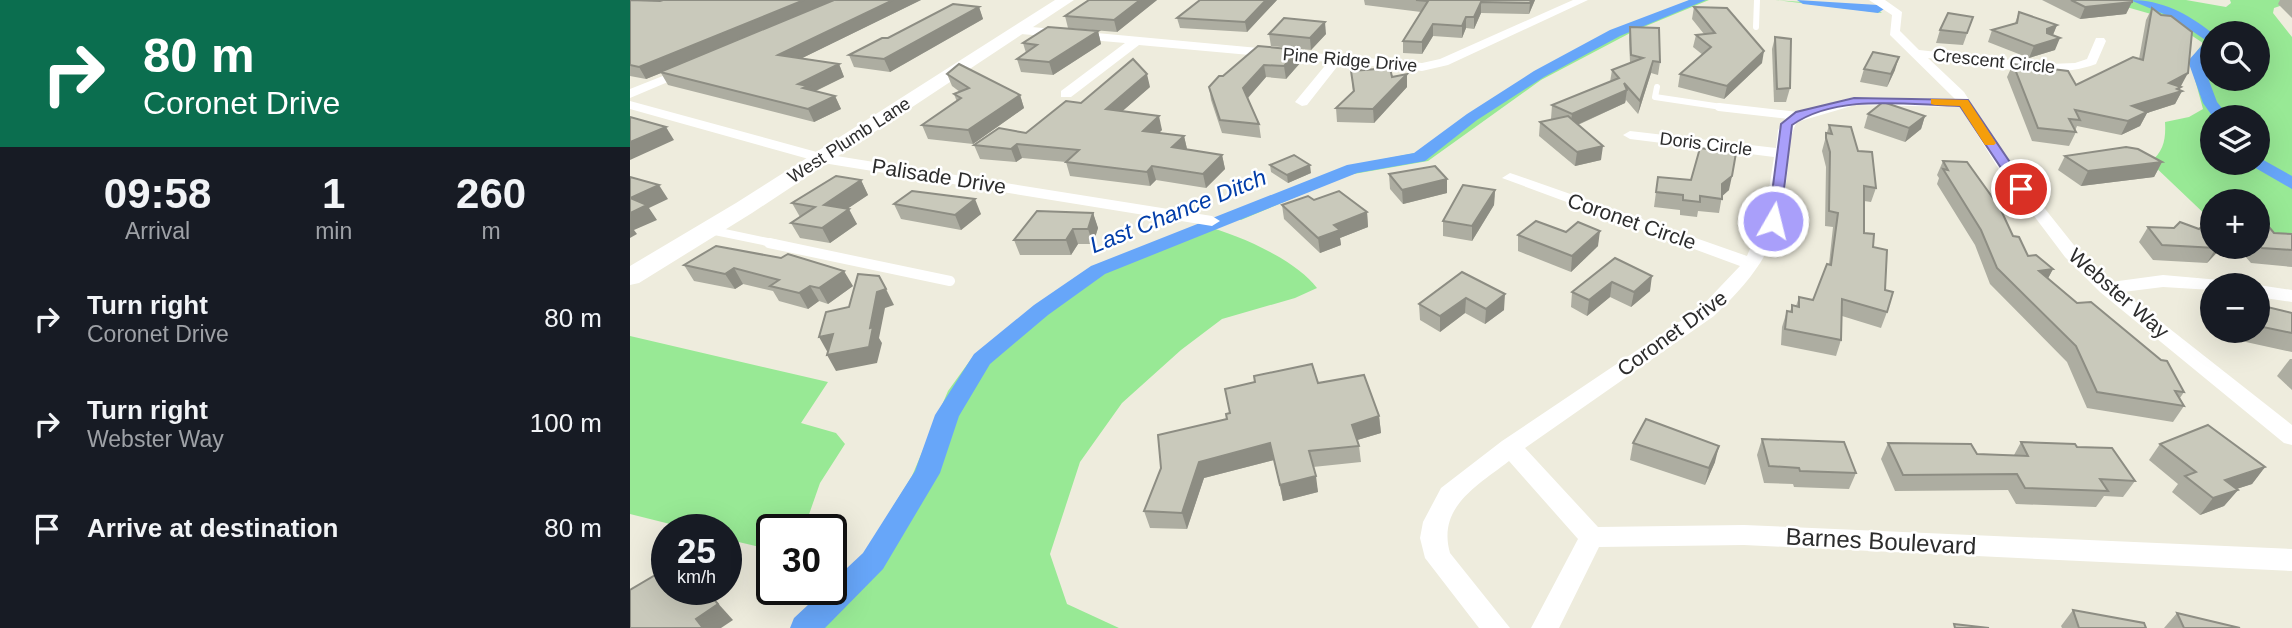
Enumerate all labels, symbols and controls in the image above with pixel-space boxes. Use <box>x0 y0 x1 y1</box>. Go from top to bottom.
map controls <box>2200 21 2270 343</box>
button: search <box>2200 21 2270 91</box>
icon: right <box>28 28 119 119</box>
text: 80 m <box>143 28 255 82</box>
street label: Pine Ridge Drive <box>1282 44 1418 76</box>
street label: Crescent Circle <box>1932 45 2056 77</box>
text: Coronet Drive <box>143 85 340 121</box>
street label: West Plumb Lane <box>784 93 914 187</box>
button: layers <box>2200 105 2270 175</box>
street label: Doris Circle <box>1659 128 1753 160</box>
street label: Palisade Drive <box>870 154 1008 198</box>
pin <box>1991 159 2051 219</box>
water label: Last Chance Ditch <box>1086 164 1270 258</box>
text: 09:58 <box>104 170 211 217</box>
text: 1 <box>322 170 345 217</box>
text: 260 <box>456 170 526 217</box>
icon: arrive <box>2002 170 2040 208</box>
position arrow <box>1736 184 1810 258</box>
street label: Coronet Circle <box>1565 188 1699 254</box>
button: + <box>2200 189 2270 259</box>
text: Arrival <box>125 218 190 244</box>
text: min <box>315 218 352 244</box>
text: m <box>482 218 501 244</box>
street label: Webster Way <box>2064 243 2174 343</box>
button: − <box>2200 273 2270 343</box>
street label: Coronet Drive <box>1613 286 1731 380</box>
text: Turn right <box>87 290 208 320</box>
icon: right <box>28 300 66 338</box>
text: 80 m <box>544 303 602 333</box>
text: Coronet Drive <box>87 321 229 347</box>
text: Turn right <box>87 395 208 425</box>
icon: right <box>28 405 66 443</box>
text: 100 m <box>530 408 602 438</box>
text: Webster Way <box>87 426 224 452</box>
icon: arrive <box>28 510 66 548</box>
text: Arrive at destination <box>87 513 338 543</box>
text: 80 m <box>544 513 602 543</box>
speed limit sign: 30 <box>756 514 847 605</box>
street label: Barnes Boulevard <box>1785 523 1977 559</box>
text: 25 <box>677 531 716 570</box>
text: km/h <box>677 567 716 587</box>

